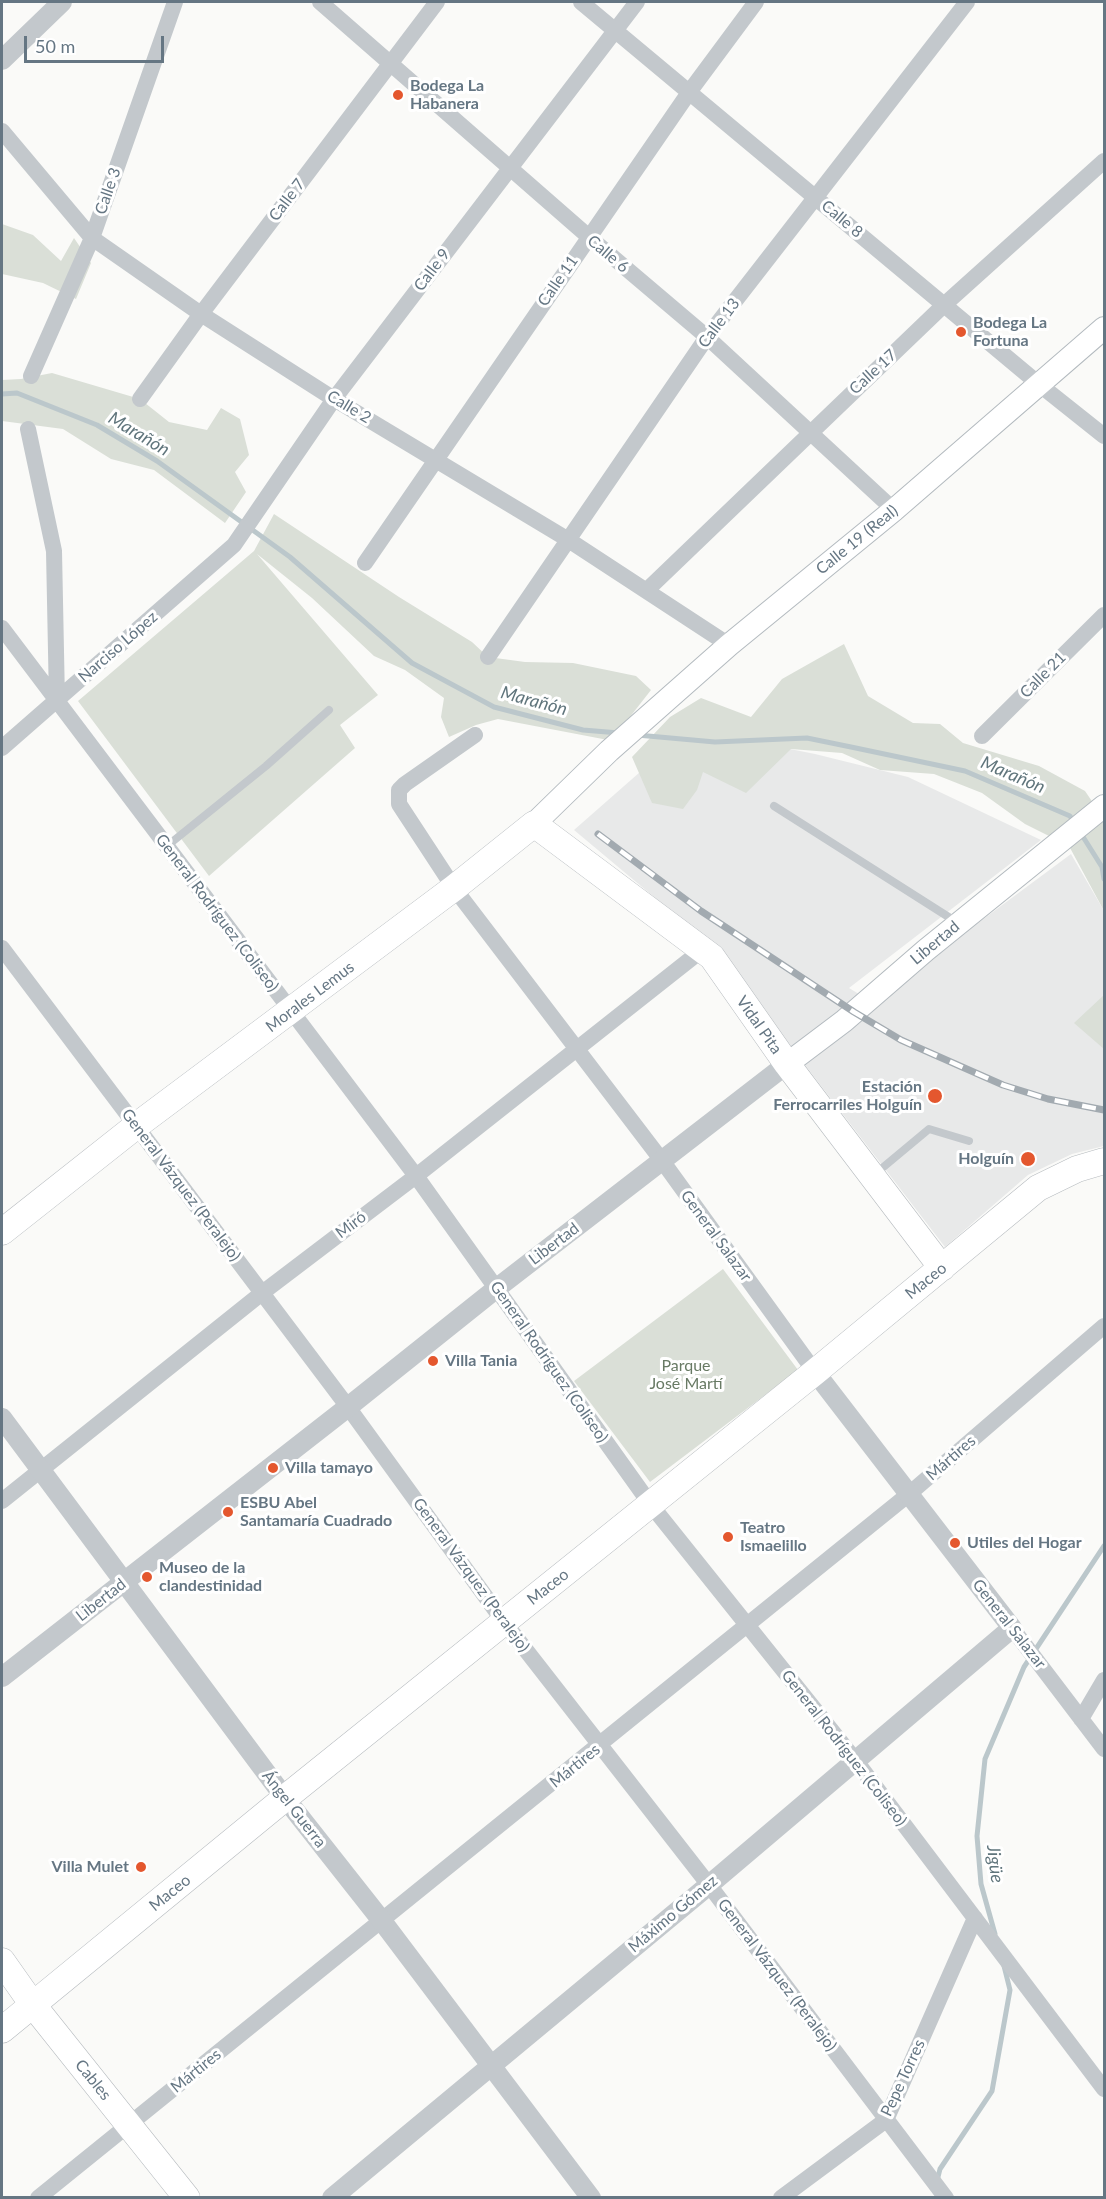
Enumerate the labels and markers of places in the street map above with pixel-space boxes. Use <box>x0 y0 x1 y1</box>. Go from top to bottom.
place label: Bodega La Habanera <box>410 76 484 114</box>
marker: Bodega La Habanera <box>391 88 405 102</box>
place label: Bodega La Fortuna <box>973 313 1047 351</box>
marker: Bodega La Fortuna <box>954 325 968 339</box>
place label: Estación Ferrocarriles Holguín <box>773 1077 922 1115</box>
marker: Estación Ferrocarriles Holguín <box>926 1087 944 1105</box>
place label: Holguín <box>958 1149 1014 1169</box>
marker: Holguín <box>1019 1150 1037 1168</box>
place label: Villa Tania <box>445 1351 517 1371</box>
marker: Villa Tania <box>426 1354 440 1368</box>
place label: Villa tamayo <box>285 1458 373 1478</box>
marker: Villa tamayo <box>266 1461 280 1475</box>
place label: ESBU Abel Santamaría Cuadrado <box>240 1493 392 1531</box>
marker: ESBU Abel Santamaría Cuadrado <box>221 1505 235 1519</box>
place label: Teatro Ismaelillo <box>740 1518 807 1556</box>
marker: Teatro Ismaelillo <box>721 1530 735 1544</box>
place label: Utiles del Hogar <box>967 1533 1082 1553</box>
marker: Utiles del Hogar <box>948 1536 962 1550</box>
place label: Museo de la clandestinidad <box>159 1558 262 1596</box>
marker: Museo de la clandestinidad <box>140 1570 154 1584</box>
place label: Villa Mulet <box>51 1857 129 1877</box>
marker: Villa Mulet <box>134 1860 148 1874</box>

